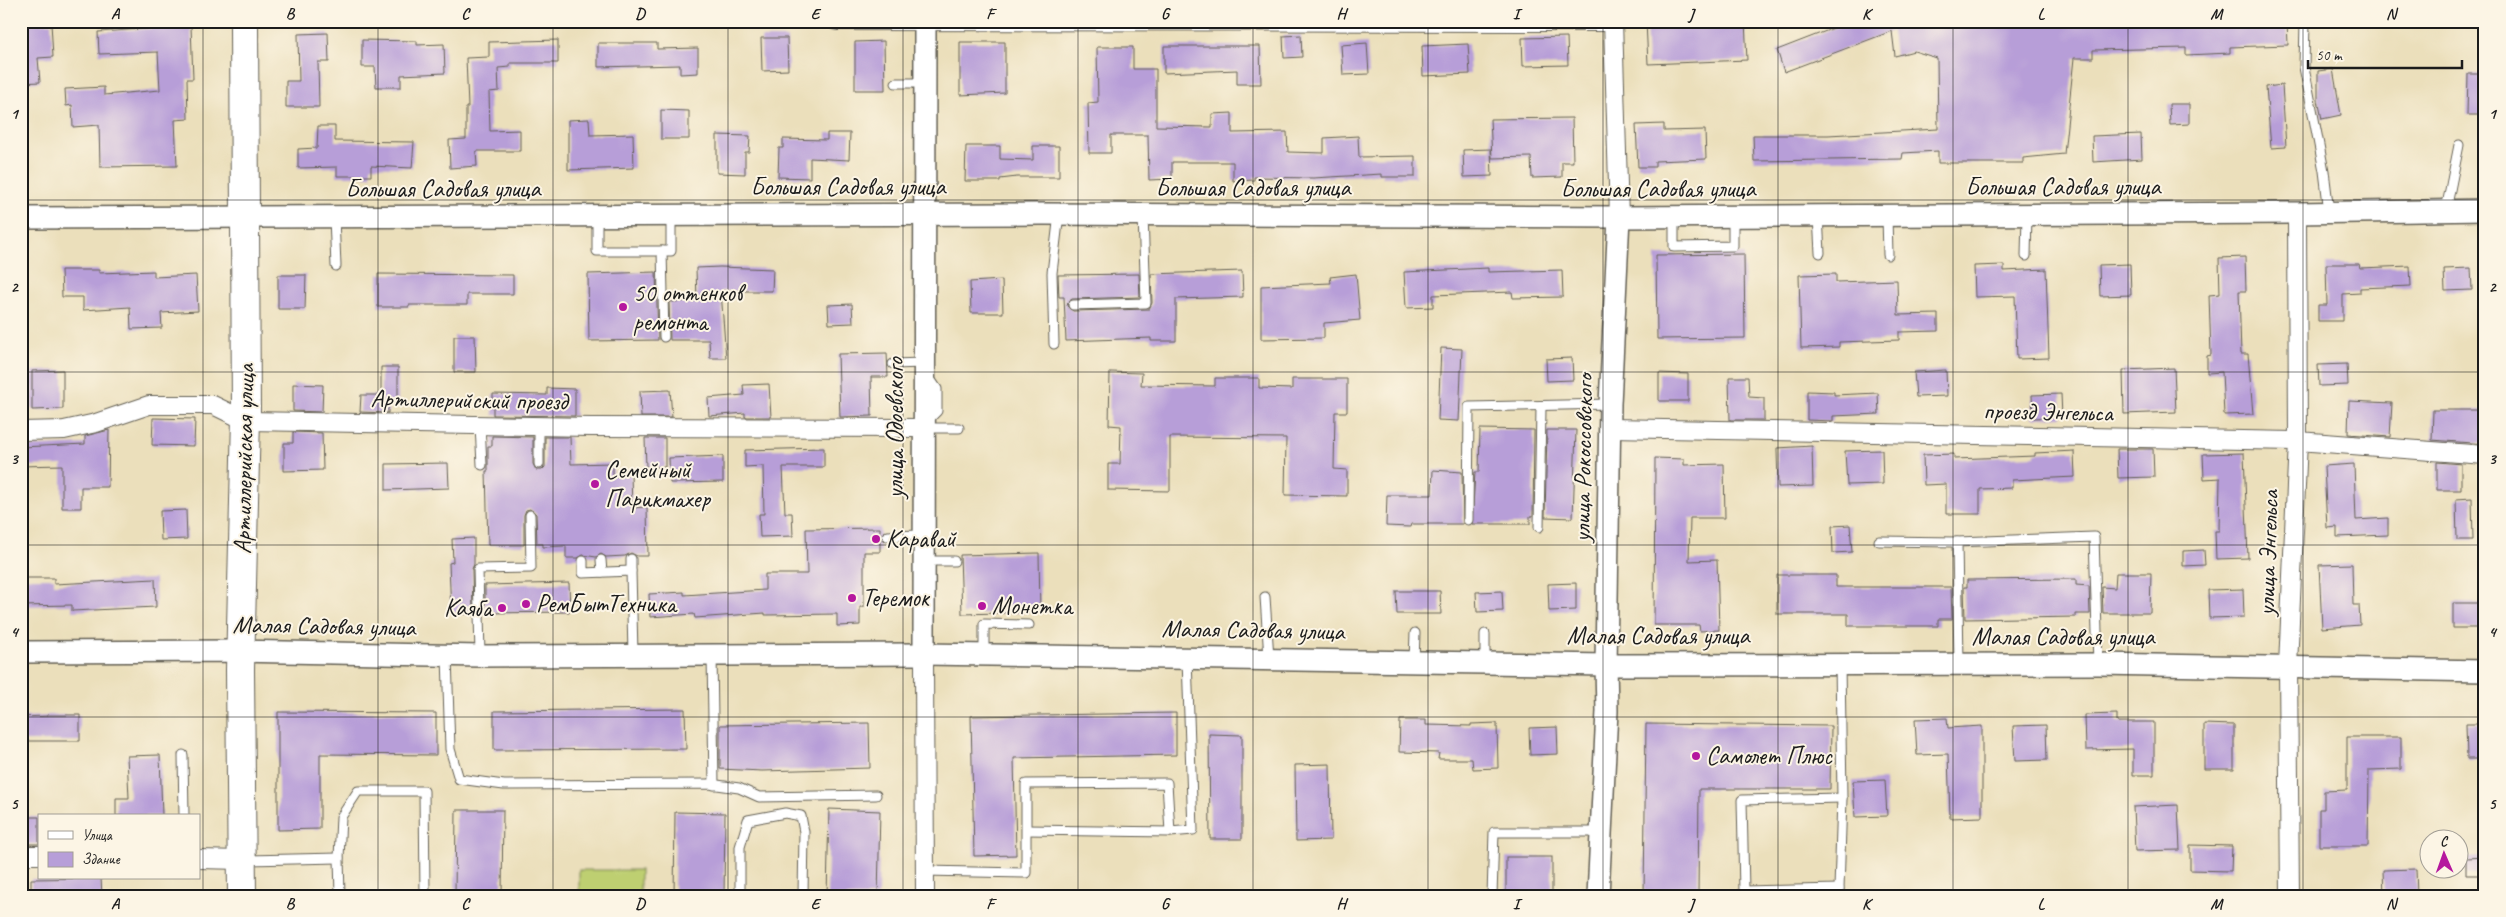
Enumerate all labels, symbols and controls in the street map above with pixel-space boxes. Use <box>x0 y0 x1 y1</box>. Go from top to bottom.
text: A <box>111 4 121 24</box>
text: B <box>286 4 296 24</box>
text: C <box>461 4 471 24</box>
text: D <box>635 4 646 24</box>
text: E <box>811 4 822 24</box>
text: F <box>986 4 997 24</box>
text: G <box>1161 4 1171 24</box>
text: H <box>1336 4 1348 24</box>
text: I <box>1513 4 1523 24</box>
text: J <box>1687 4 1696 24</box>
text: K <box>1862 4 1874 24</box>
text: L <box>2038 4 2046 24</box>
text: M <box>2210 4 2224 24</box>
text: N <box>2386 4 2399 24</box>
scale bar <box>2308 38 2462 70</box>
text: 50 m <box>2316 46 2343 65</box>
text: 1 <box>10 104 19 124</box>
text: 1 <box>2488 104 2497 124</box>
street label: Большая Садовая улица <box>751 171 947 203</box>
street label: Большая Садовая улица <box>1966 171 2162 203</box>
street label: Большая Садовая улица <box>1156 172 1352 204</box>
street label: Большая Садовая улица <box>346 173 542 205</box>
street label: Большая Садовая улица <box>1561 173 1757 205</box>
text: 2 <box>10 277 19 297</box>
place label: 50 оттенков ремонта <box>633 277 747 338</box>
text: 2 <box>2488 277 2497 297</box>
marker: 50 оттенков ремонта <box>617 301 629 313</box>
street label: улица Одоевского <box>879 356 911 501</box>
street label: Артиллерийская улица <box>226 362 262 554</box>
street label: улица Рокоссовского <box>1565 370 1601 544</box>
street label: Артиллерийский проезд <box>370 382 570 418</box>
street label: проезд Энгельса <box>1983 395 2115 429</box>
text: 3 <box>10 449 19 469</box>
text: 3 <box>2488 449 2497 469</box>
place label: Семейный Парикмахер <box>605 454 711 515</box>
marker: Семейный Парикмахер <box>589 478 601 490</box>
street label: улица Энгельса <box>2250 488 2286 618</box>
place label: Каравай <box>886 523 957 555</box>
marker: Каравай <box>870 533 882 545</box>
place label: Теремок <box>862 582 931 614</box>
place label: РемБытТехника <box>536 588 678 620</box>
place label: Монетка <box>992 590 1075 622</box>
place label: Каяба <box>444 592 495 624</box>
marker: Теремок <box>846 592 858 604</box>
marker: РемБытТехника <box>520 598 532 610</box>
marker: Монетка <box>976 600 988 612</box>
marker: Каяба <box>496 602 508 614</box>
street label: Малая Садовая улица <box>232 608 418 644</box>
street label: Малая Садовая улица <box>1161 612 1347 648</box>
street label: Малая Садовая улица <box>1567 620 1751 652</box>
street label: Малая Садовая улица <box>1972 621 2156 653</box>
text: 4 <box>10 622 19 642</box>
text: 4 <box>2488 622 2497 642</box>
place label: Самолет Плюс <box>1706 740 1833 772</box>
marker: Самолет Плюс <box>1690 750 1702 762</box>
text: 5 <box>11 794 20 814</box>
text: 5 <box>2489 794 2498 814</box>
legend <box>38 814 200 880</box>
text: Улица <box>82 826 113 845</box>
north arrow <box>2418 830 2468 880</box>
text: С <box>2440 833 2449 850</box>
text: Здание <box>82 850 121 869</box>
text: A <box>111 894 121 914</box>
text: B <box>286 894 296 914</box>
text: C <box>461 894 471 914</box>
text: D <box>635 894 646 914</box>
text: E <box>811 894 822 914</box>
text: F <box>986 894 997 914</box>
text: G <box>1161 894 1171 914</box>
text: H <box>1336 894 1348 914</box>
text: I <box>1513 894 1523 914</box>
text: J <box>1687 894 1696 914</box>
text: K <box>1862 894 1874 914</box>
text: L <box>2038 894 2046 914</box>
text: M <box>2210 894 2224 914</box>
text: N <box>2386 894 2399 914</box>

